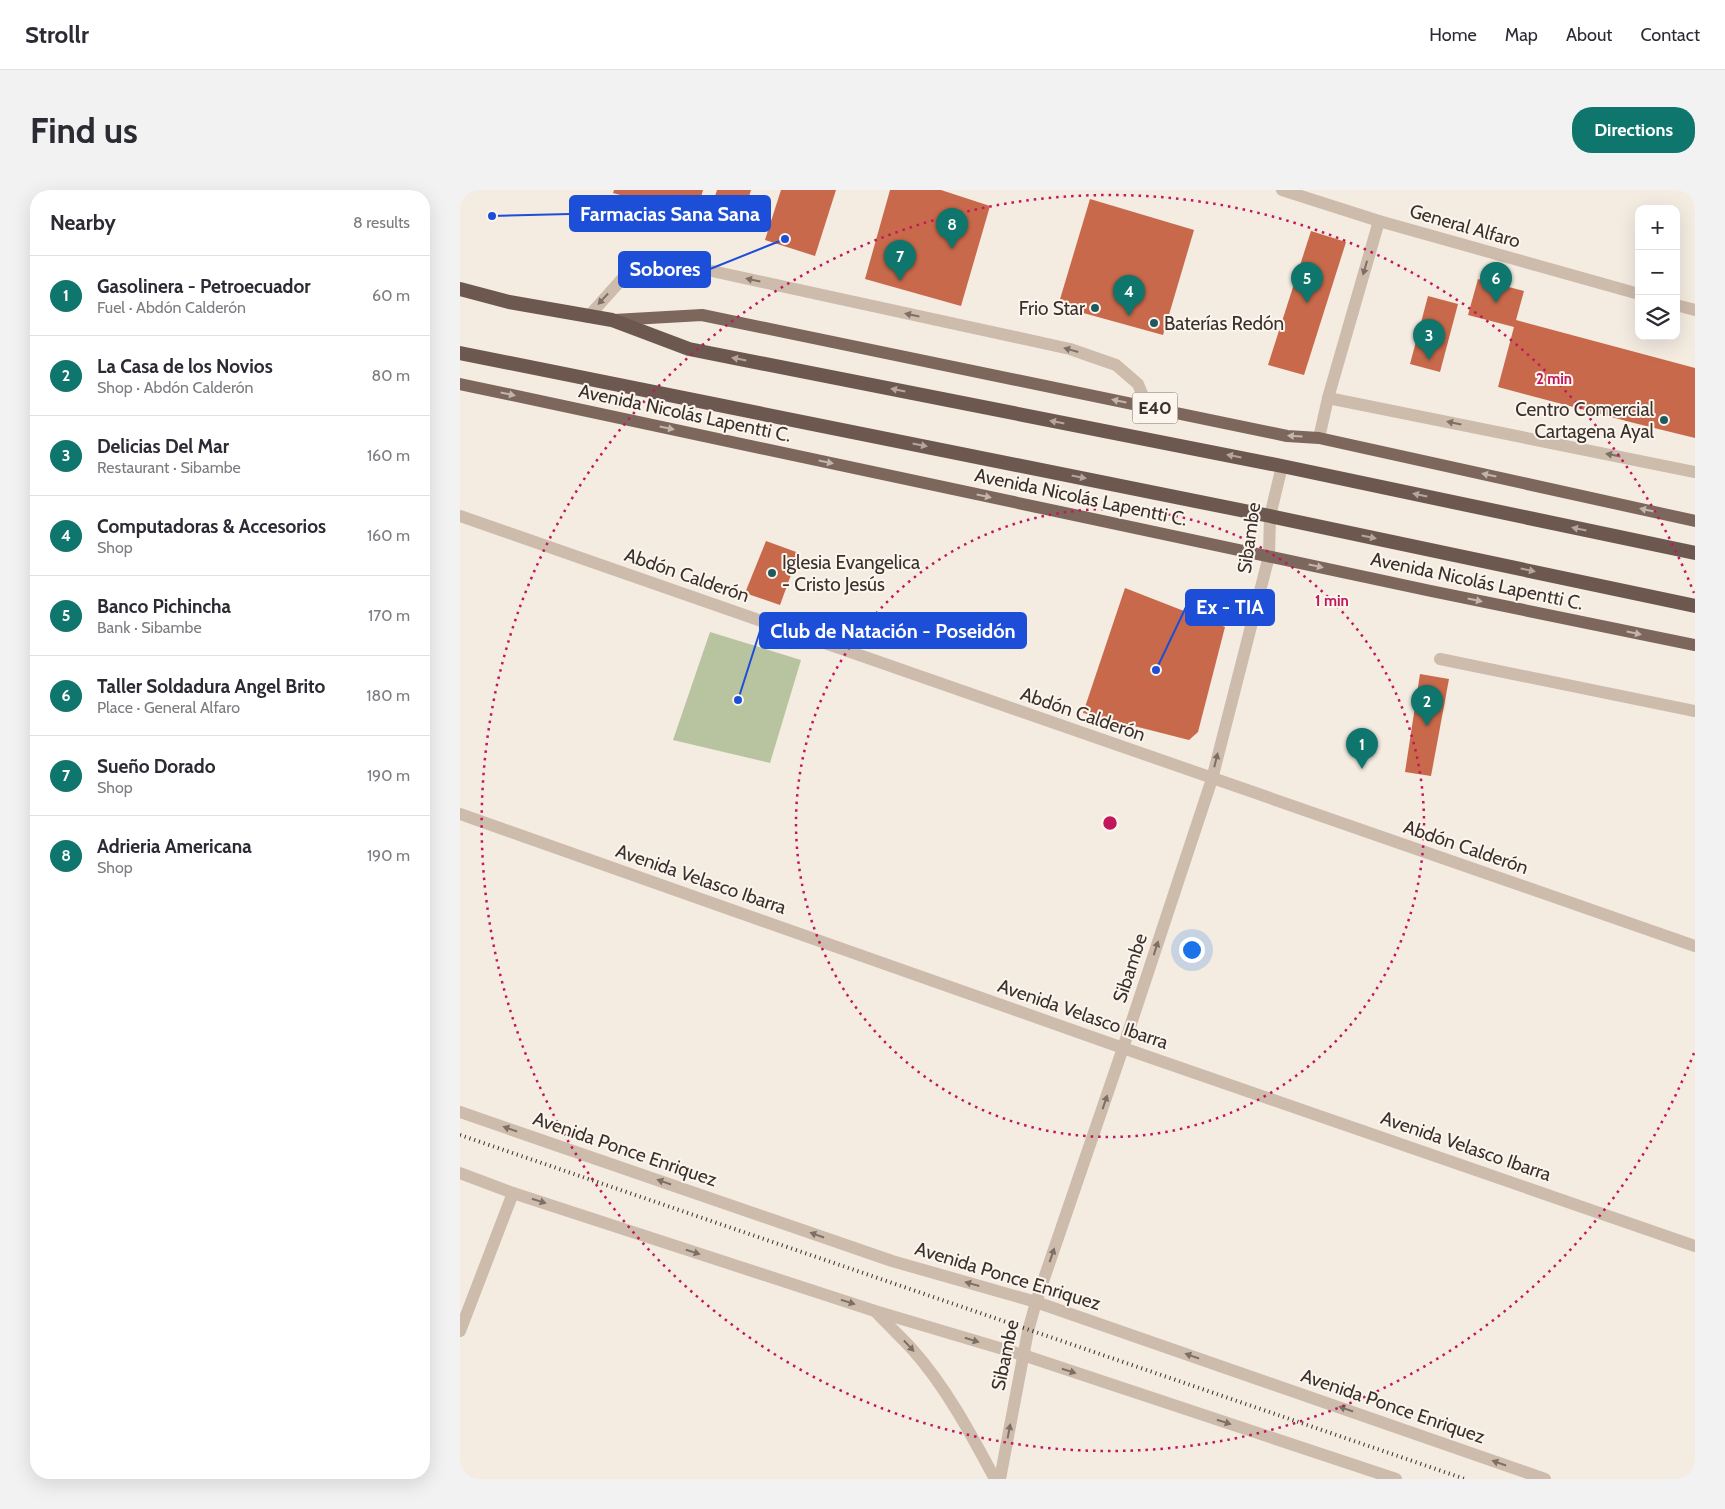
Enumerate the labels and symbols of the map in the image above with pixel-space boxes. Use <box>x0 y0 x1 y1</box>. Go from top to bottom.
callout: Farmacias Sana Sana <box>570 196 770 231</box>
street label: General Alfaro <box>1407 199 1523 253</box>
text: Farmacias Sana Sana <box>580 202 760 226</box>
pin: 8 <box>936 208 968 249</box>
pin: 7 <box>884 240 916 281</box>
callout: Sobores <box>619 252 710 287</box>
text: Sobores <box>630 257 701 281</box>
one-way arrow <box>1361 260 1369 275</box>
pin: 5 <box>1291 262 1323 303</box>
pin: 6 <box>1480 262 1512 303</box>
pin: 4 <box>1113 275 1145 316</box>
one-way arrow <box>746 276 761 284</box>
one-way arrow <box>597 293 609 305</box>
place label: Frio Star <box>1019 297 1085 320</box>
marker: Frio Star <box>1089 302 1101 314</box>
one-way arrow <box>904 311 919 319</box>
place label: Baterías Redón <box>1164 312 1284 335</box>
marker: Baterías Redón <box>1148 317 1160 329</box>
pin: 3 <box>1413 319 1445 360</box>
one-way arrow <box>1063 345 1078 353</box>
one-way arrow <box>731 355 746 363</box>
text: 2 min <box>1536 370 1572 388</box>
street label: Avenida Nicolás Lapentti C. <box>577 379 793 447</box>
one-way arrow <box>890 386 906 394</box>
one-way arrow <box>500 390 515 398</box>
road number: E40 <box>1132 392 1178 424</box>
one-way arrow <box>1111 396 1127 404</box>
place label: Centro Comercial Cartagena Ayal <box>1515 398 1655 443</box>
marker: Centro Comercial Cartagena Ayal <box>1658 414 1670 426</box>
one-way arrow <box>1049 417 1065 425</box>
one-way arrow <box>1445 419 1461 427</box>
one-way arrow <box>659 424 674 432</box>
one-way arrow <box>1287 432 1303 440</box>
one-way arrow <box>912 441 927 449</box>
one-way arrow <box>1604 451 1620 459</box>
one-way arrow <box>1226 452 1242 460</box>
one-way arrow <box>818 458 833 466</box>
street label: Avenida Nicolás Lapentti C. <box>973 463 1189 531</box>
one-way arrow <box>1481 471 1496 479</box>
one-way arrow <box>1071 473 1086 481</box>
one-way arrow <box>1412 491 1427 499</box>
one-way arrow <box>977 492 992 500</box>
street label: Sibambe <box>1233 501 1265 575</box>
one-way arrow <box>1640 506 1655 514</box>
one-way arrow <box>1570 524 1586 532</box>
one-way arrow <box>1361 533 1377 541</box>
street label: Abdón Calderón <box>622 543 752 607</box>
street label: Avenida Nicolás Lapentti C. <box>1369 547 1585 615</box>
place label: Iglesia Evangelica - Cristo Jesús <box>782 551 920 596</box>
one-way arrow <box>1309 563 1325 571</box>
one-way arrow <box>1520 566 1535 574</box>
marker: Iglesia Evangelica - Cristo Jesús <box>766 567 778 579</box>
callout: Ex - TIA <box>1186 590 1274 625</box>
text: 1 min <box>1315 592 1349 610</box>
text: Ex - TIA <box>1196 595 1264 619</box>
one-way arrow <box>1468 596 1483 604</box>
callout: Club de Natación - Poseidón <box>760 613 1026 648</box>
text: Club de Natación - Poseidón <box>770 619 1016 643</box>
one-way arrow <box>1627 629 1642 637</box>
street label: Abdón Calderón <box>1018 682 1148 746</box>
pin: 2 <box>1411 685 1443 726</box>
pin: 1 <box>1346 728 1378 769</box>
one-way arrow <box>1213 752 1221 767</box>
centre of rings <box>1101 814 1119 832</box>
street label: Abdón Calderón <box>1401 815 1531 879</box>
street label: Avenida Velasco Ibarra <box>613 839 789 919</box>
street label: Sibambe <box>1108 930 1152 1006</box>
your location <box>1179 937 1205 963</box>
one-way arrow <box>1153 940 1160 955</box>
street label: Avenida Velasco Ibarra <box>995 974 1171 1054</box>
one-way arrow <box>1101 1094 1109 1109</box>
street label: Avenida Velasco Ibarra <box>1378 1106 1554 1186</box>
street label: Avenida Ponce Enriquez <box>530 1107 720 1191</box>
one-way arrow <box>503 1125 518 1132</box>
one-way arrow <box>656 1178 671 1186</box>
one-way arrow <box>531 1198 546 1205</box>
one-way arrow <box>810 1231 825 1238</box>
street label: Avenida Ponce Enriquez <box>912 1237 1104 1315</box>
one-way arrow <box>686 1248 701 1256</box>
one-way arrow <box>1049 1248 1056 1263</box>
one-way arrow <box>965 1279 980 1287</box>
one-way arrow <box>840 1299 855 1307</box>
street label: Sibambe <box>986 1317 1024 1392</box>
one-way arrow <box>965 1337 980 1345</box>
one-way arrow <box>903 1340 915 1352</box>
one-way arrow <box>1185 1352 1200 1359</box>
street label: Avenida Ponce Enriquez <box>1298 1364 1488 1448</box>
one-way arrow <box>1062 1368 1077 1375</box>
one-way arrow <box>1338 1405 1353 1413</box>
one-way arrow <box>1216 1419 1231 1426</box>
one-way arrow <box>1005 1423 1013 1439</box>
one-way arrow <box>1491 1459 1506 1467</box>

